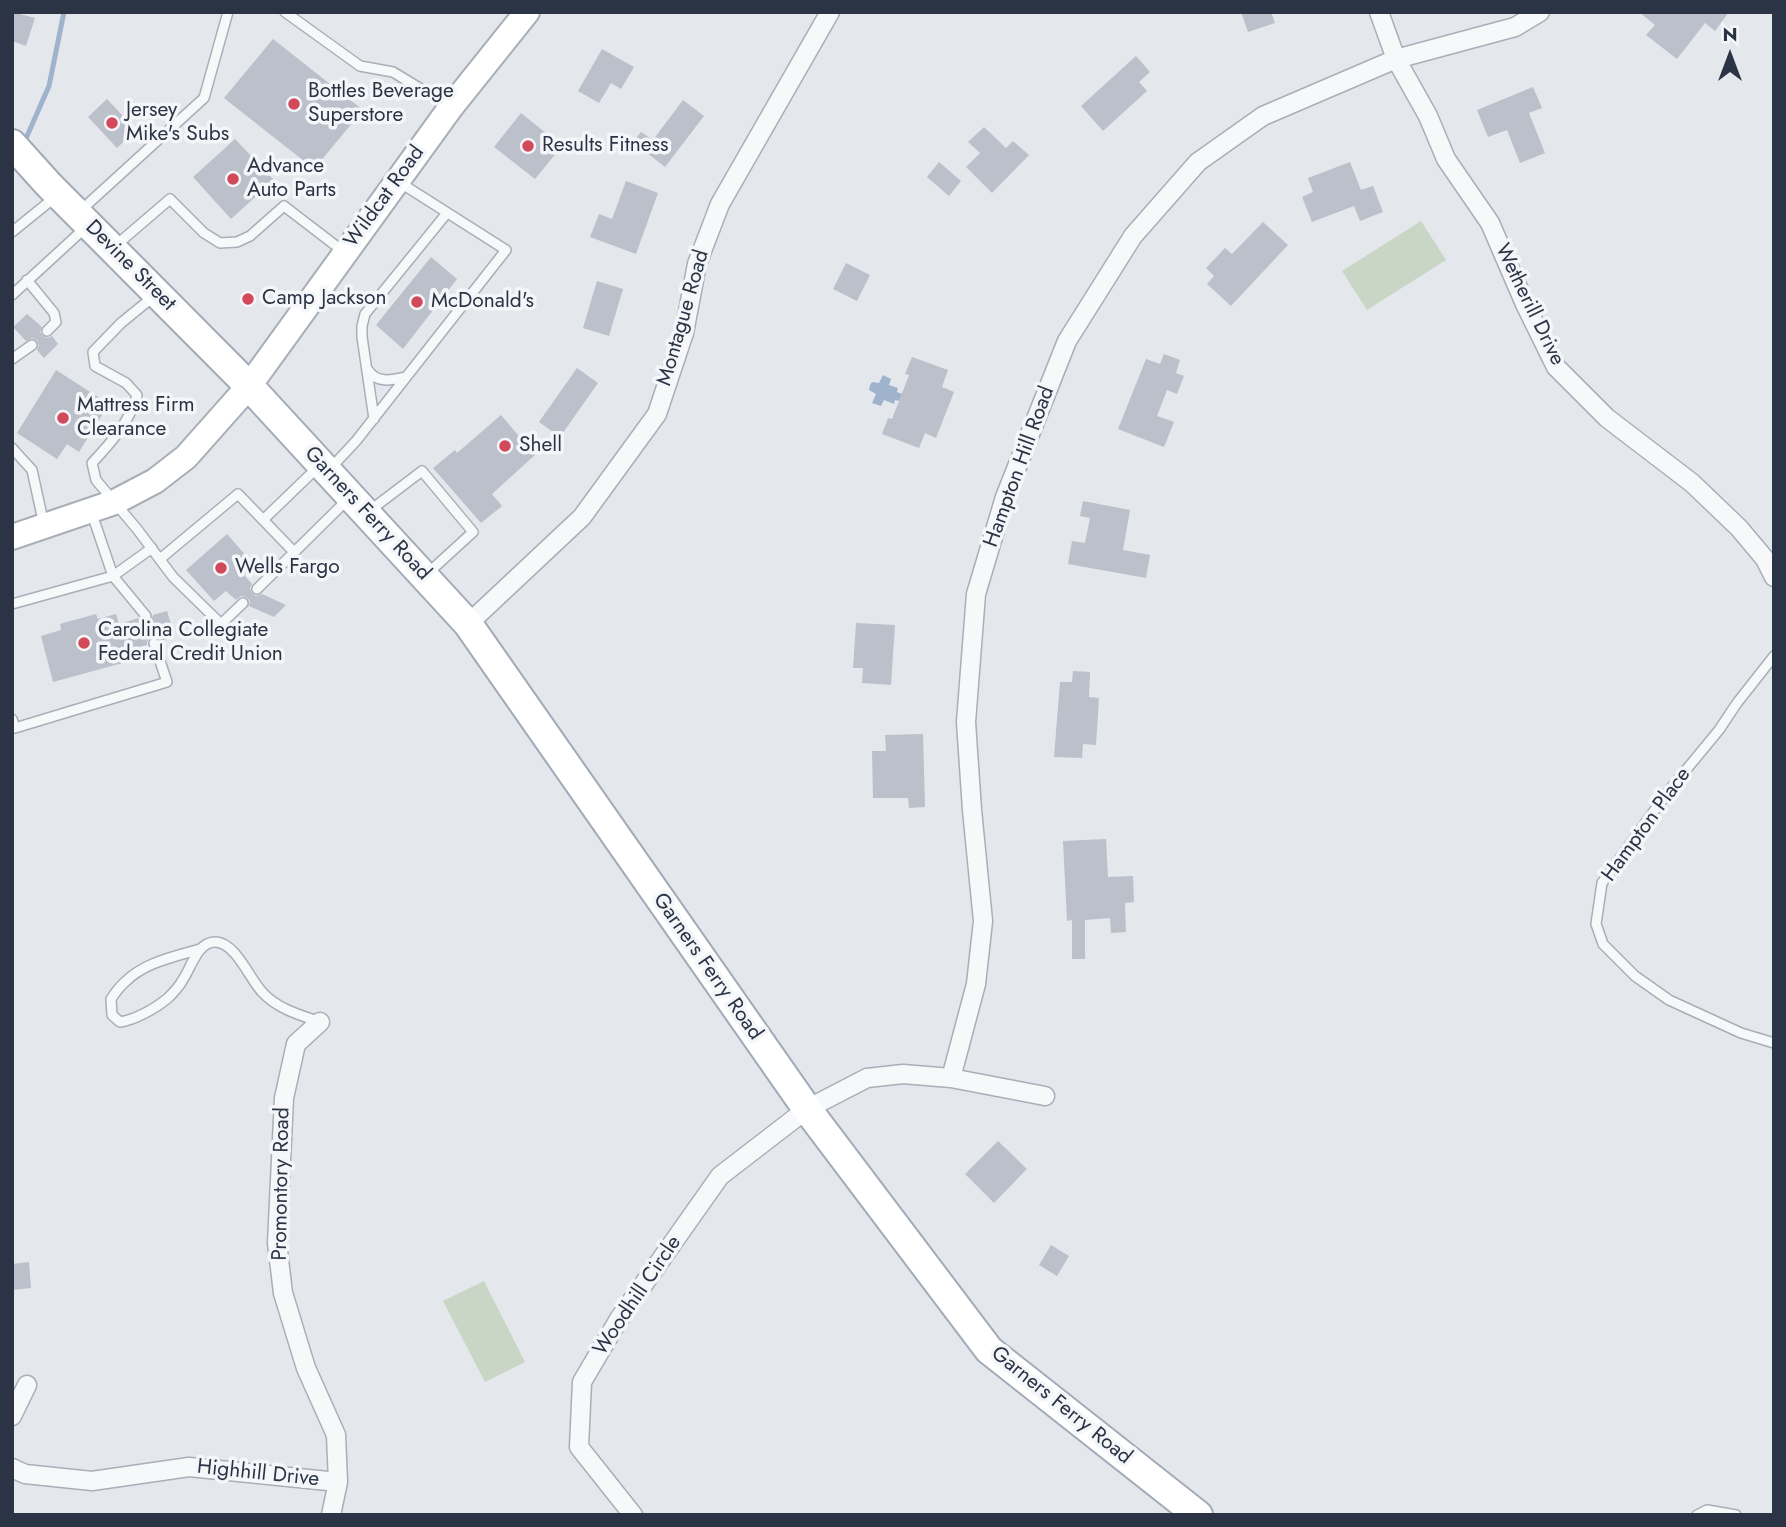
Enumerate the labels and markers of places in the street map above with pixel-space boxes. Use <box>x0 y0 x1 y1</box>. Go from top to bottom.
place label: Bottles Beverage Superstore <box>308 79 454 129</box>
marker: Bottles Beverage Superstore <box>286 96 302 112</box>
place label: Jersey Mike's Subs <box>126 98 229 148</box>
marker: Jersey Mike's Subs <box>104 115 120 131</box>
place label: Results Fitness <box>542 133 668 159</box>
marker: Results Fitness <box>520 138 536 154</box>
place label: Advance Auto Parts <box>247 154 336 204</box>
marker: Advance Auto Parts <box>225 171 241 187</box>
place label: Camp Jackson <box>262 286 387 312</box>
place label: McDonald's <box>431 289 534 315</box>
marker: Camp Jackson <box>240 291 256 307</box>
marker: McDonald's <box>409 294 425 310</box>
place label: Mattress Firm Clearance <box>77 393 195 443</box>
marker: Mattress Firm Clearance <box>55 410 71 426</box>
place label: Shell <box>519 433 562 459</box>
marker: Shell <box>497 438 513 454</box>
place label: Wells Fargo <box>235 555 340 581</box>
marker: Wells Fargo <box>213 560 229 576</box>
place label: Carolina Collegiate Federal Credit Union <box>98 618 283 668</box>
marker: Carolina Collegiate Federal Credit Union <box>76 635 92 651</box>

